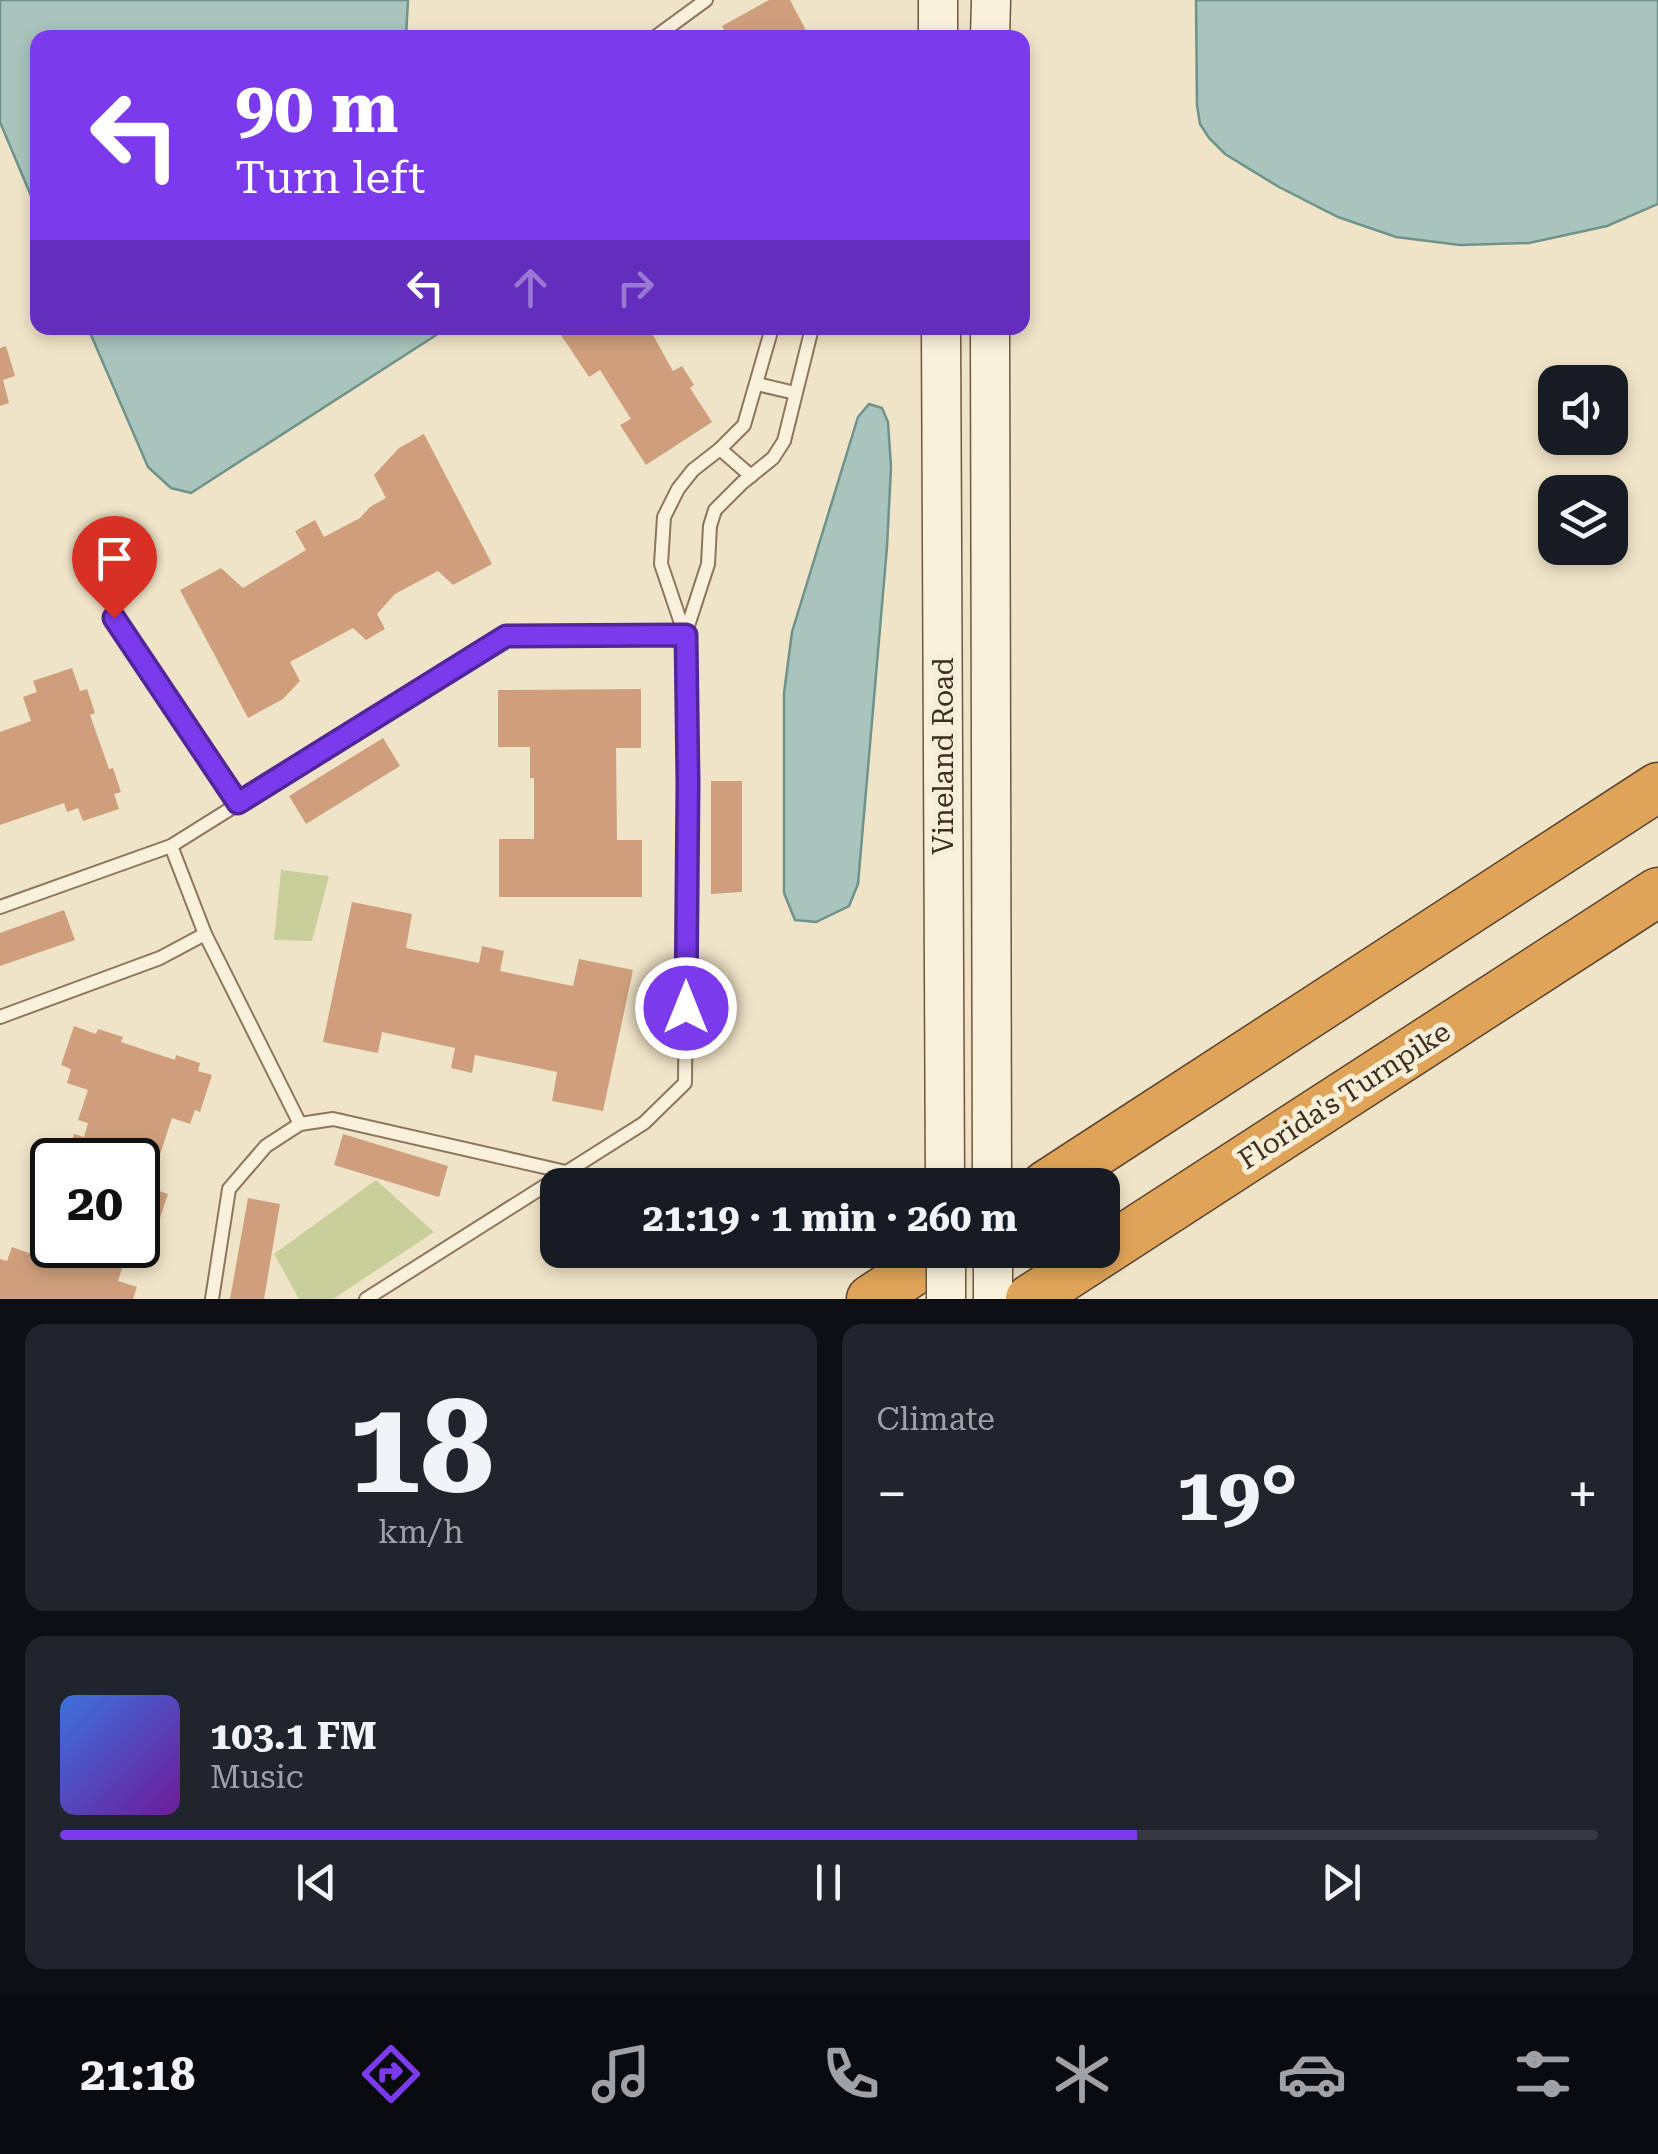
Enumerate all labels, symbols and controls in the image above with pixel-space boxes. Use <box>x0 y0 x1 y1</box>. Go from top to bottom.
text: 90 m <box>235 67 399 149</box>
icon: left <box>70 70 200 200</box>
text: Turn left <box>235 151 425 204</box>
icon: left <box>398 260 453 315</box>
icon: ahead <box>503 260 558 315</box>
icon: right <box>608 260 663 315</box>
map controls <box>1538 365 1628 565</box>
button: sound <box>1538 365 1628 455</box>
button: layers <box>1538 475 1628 565</box>
pin <box>72 516 157 619</box>
icon: arrive <box>87 531 142 586</box>
street label: Vineland Road <box>927 657 960 855</box>
position arrow <box>634 956 738 1060</box>
street label: Florida's Turnpike <box>1232 1015 1456 1176</box>
speed limit sign: 20 <box>30 1138 160 1268</box>
text: 21:19 · 1 min · 260 m <box>643 1196 1017 1240</box>
text: 18 <box>348 1371 494 1524</box>
text: Climate <box>877 1400 995 1438</box>
text: 19° <box>1177 1450 1298 1538</box>
text: − <box>877 1462 907 1526</box>
text: + <box>1567 1462 1598 1526</box>
text: km/h <box>378 1513 464 1551</box>
text: 103.1 FM <box>210 1714 377 1758</box>
text: Music <box>210 1758 304 1796</box>
icon: previous <box>289 1855 344 1910</box>
icon: pause <box>801 1855 856 1910</box>
icon: next <box>1314 1855 1369 1910</box>
icon: directions <box>356 2039 426 2109</box>
icon: music <box>586 2039 656 2109</box>
icon: phone <box>816 2039 886 2109</box>
icon: climate <box>1047 2039 1117 2109</box>
icon: car <box>1277 2039 1347 2109</box>
icon: filters <box>1508 2039 1578 2109</box>
text: 21:18 <box>80 2048 195 2101</box>

